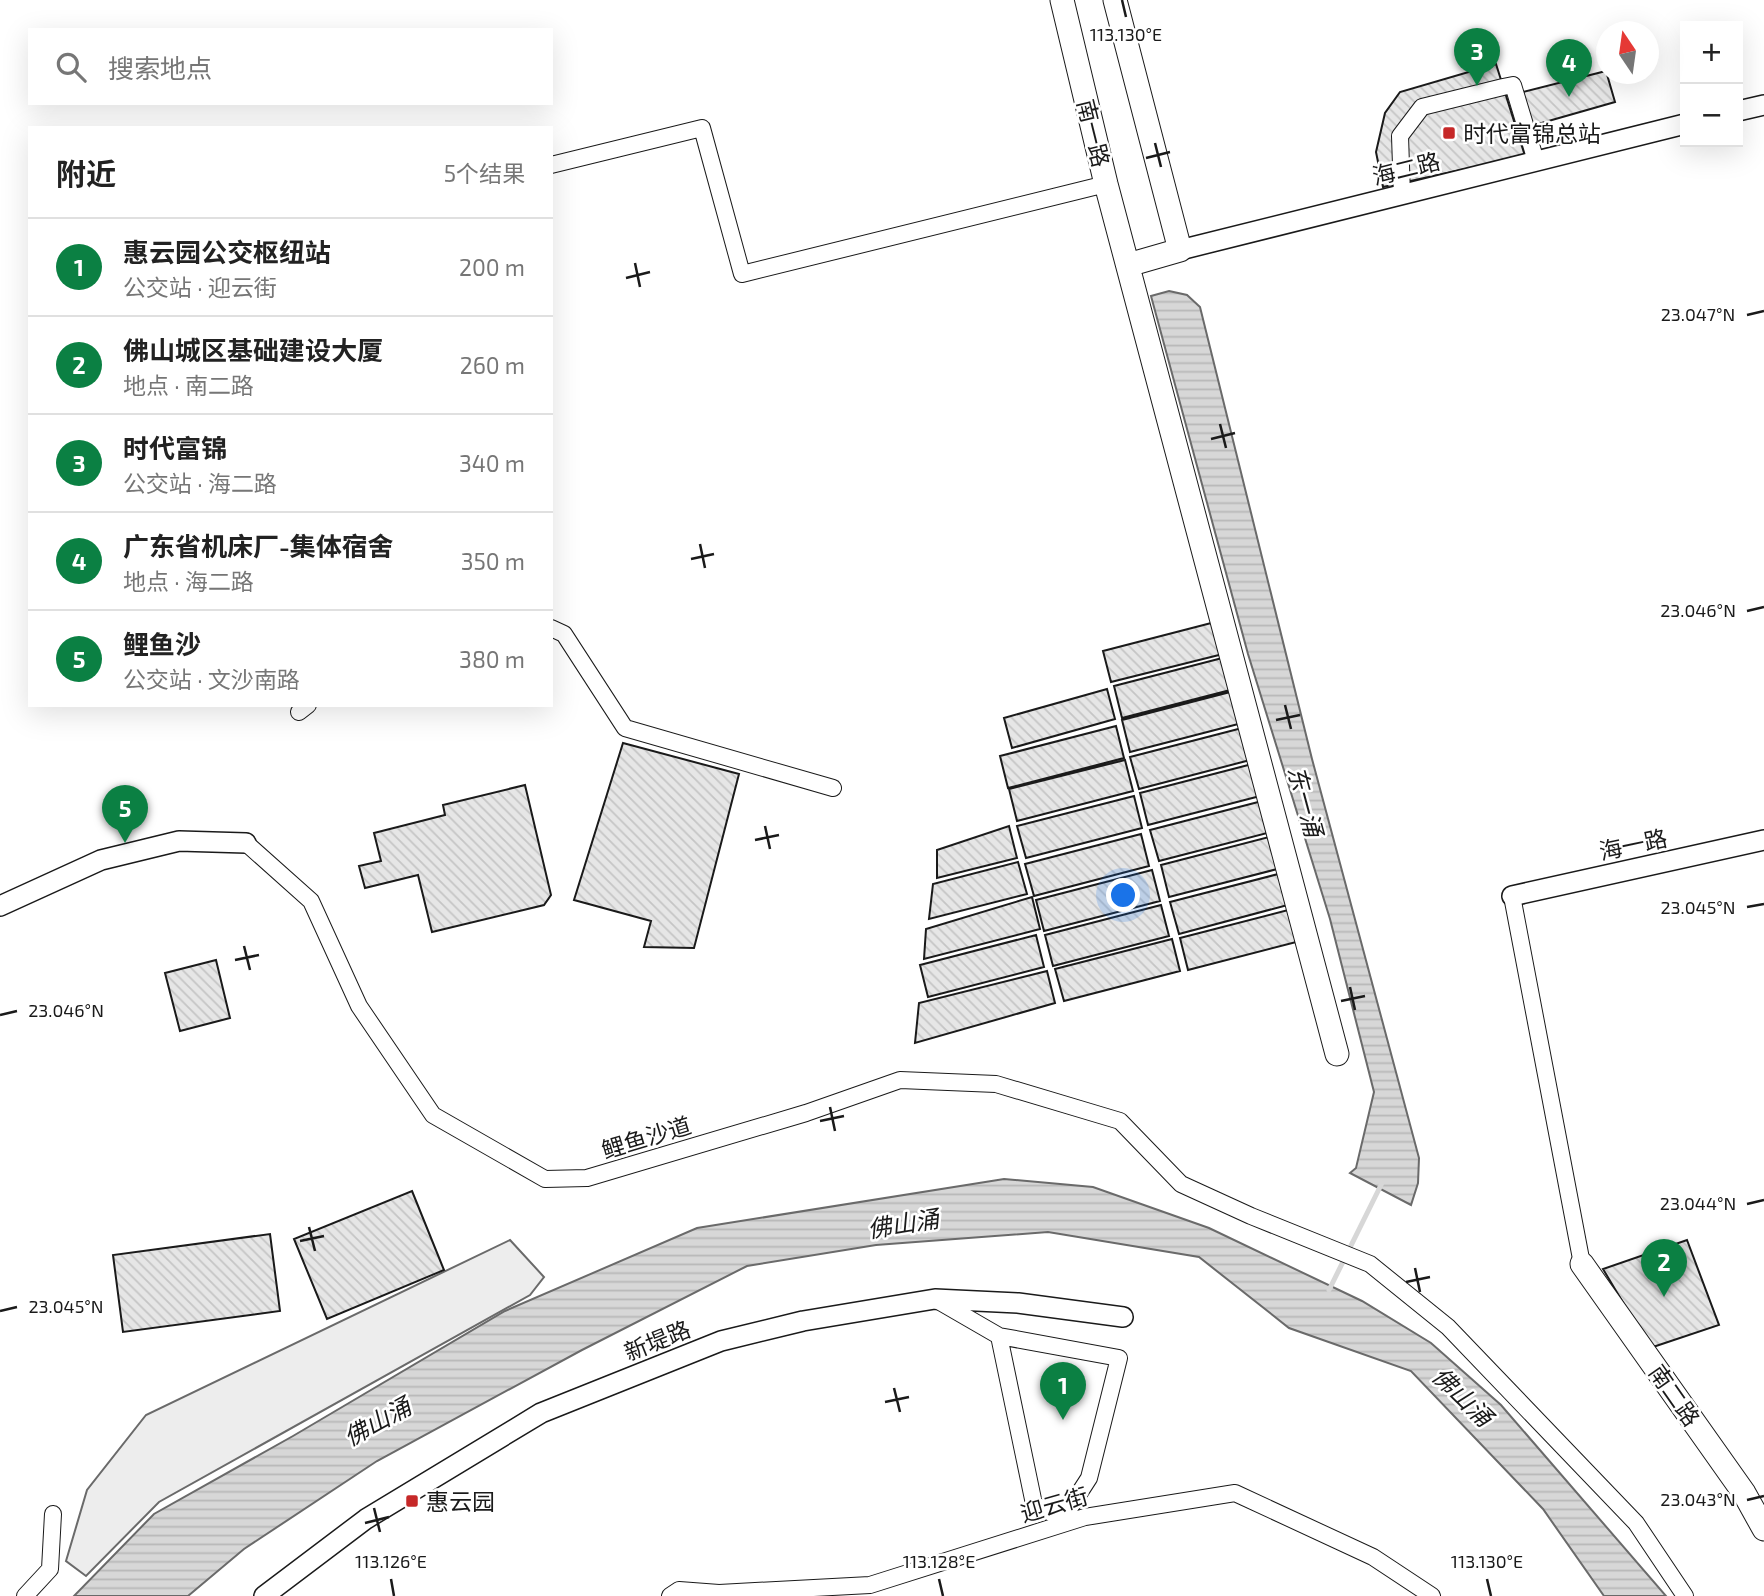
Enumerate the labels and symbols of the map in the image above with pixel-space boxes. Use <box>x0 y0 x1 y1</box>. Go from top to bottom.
north arrow <box>1596 21 1659 84</box>
text: 113.130°E <box>1090 23 1162 45</box>
pin: 3 <box>1454 28 1500 86</box>
pin: 4 <box>1546 39 1592 97</box>
street label: 南一路 <box>1072 96 1116 170</box>
place label: 时代富锦总站 <box>1463 119 1601 147</box>
marker: 时代富锦总站 <box>1441 125 1457 141</box>
street label: 海二路 <box>1369 146 1443 190</box>
text: 23.047°N <box>1661 303 1735 325</box>
text: 23.046°N <box>1660 599 1736 621</box>
water label: 东一涌 <box>1283 762 1330 842</box>
pin: 5 <box>102 785 148 843</box>
street label: 海一路 <box>1596 823 1670 865</box>
your location <box>1106 878 1140 912</box>
text: 23.045°N <box>1660 896 1736 918</box>
text: 23.046°N <box>28 999 104 1021</box>
street label: 鲤鱼沙道 <box>598 1110 694 1164</box>
text: 23.044°N <box>1660 1192 1736 1214</box>
water label: 佛山涌 <box>865 1203 944 1243</box>
pin: 2 <box>1641 1239 1687 1297</box>
text: 23.045°N <box>28 1295 104 1317</box>
street label: 新堤路 <box>620 1314 694 1366</box>
street label: 南二路 <box>1644 1359 1706 1431</box>
water label: 佛山涌 <box>1427 1361 1501 1434</box>
pin: 1 <box>1040 1362 1086 1420</box>
water label: 佛山涌 <box>338 1389 418 1451</box>
street label: 迎云街 <box>1017 1481 1091 1527</box>
place label: 惠云园 <box>426 1487 495 1515</box>
text: 23.043°N <box>1660 1488 1736 1510</box>
marker: 惠云园 <box>404 1493 420 1509</box>
text: 113.126°E <box>355 1550 427 1572</box>
text: 113.128°E <box>903 1550 975 1572</box>
text: 113.130°E <box>1451 1550 1523 1572</box>

